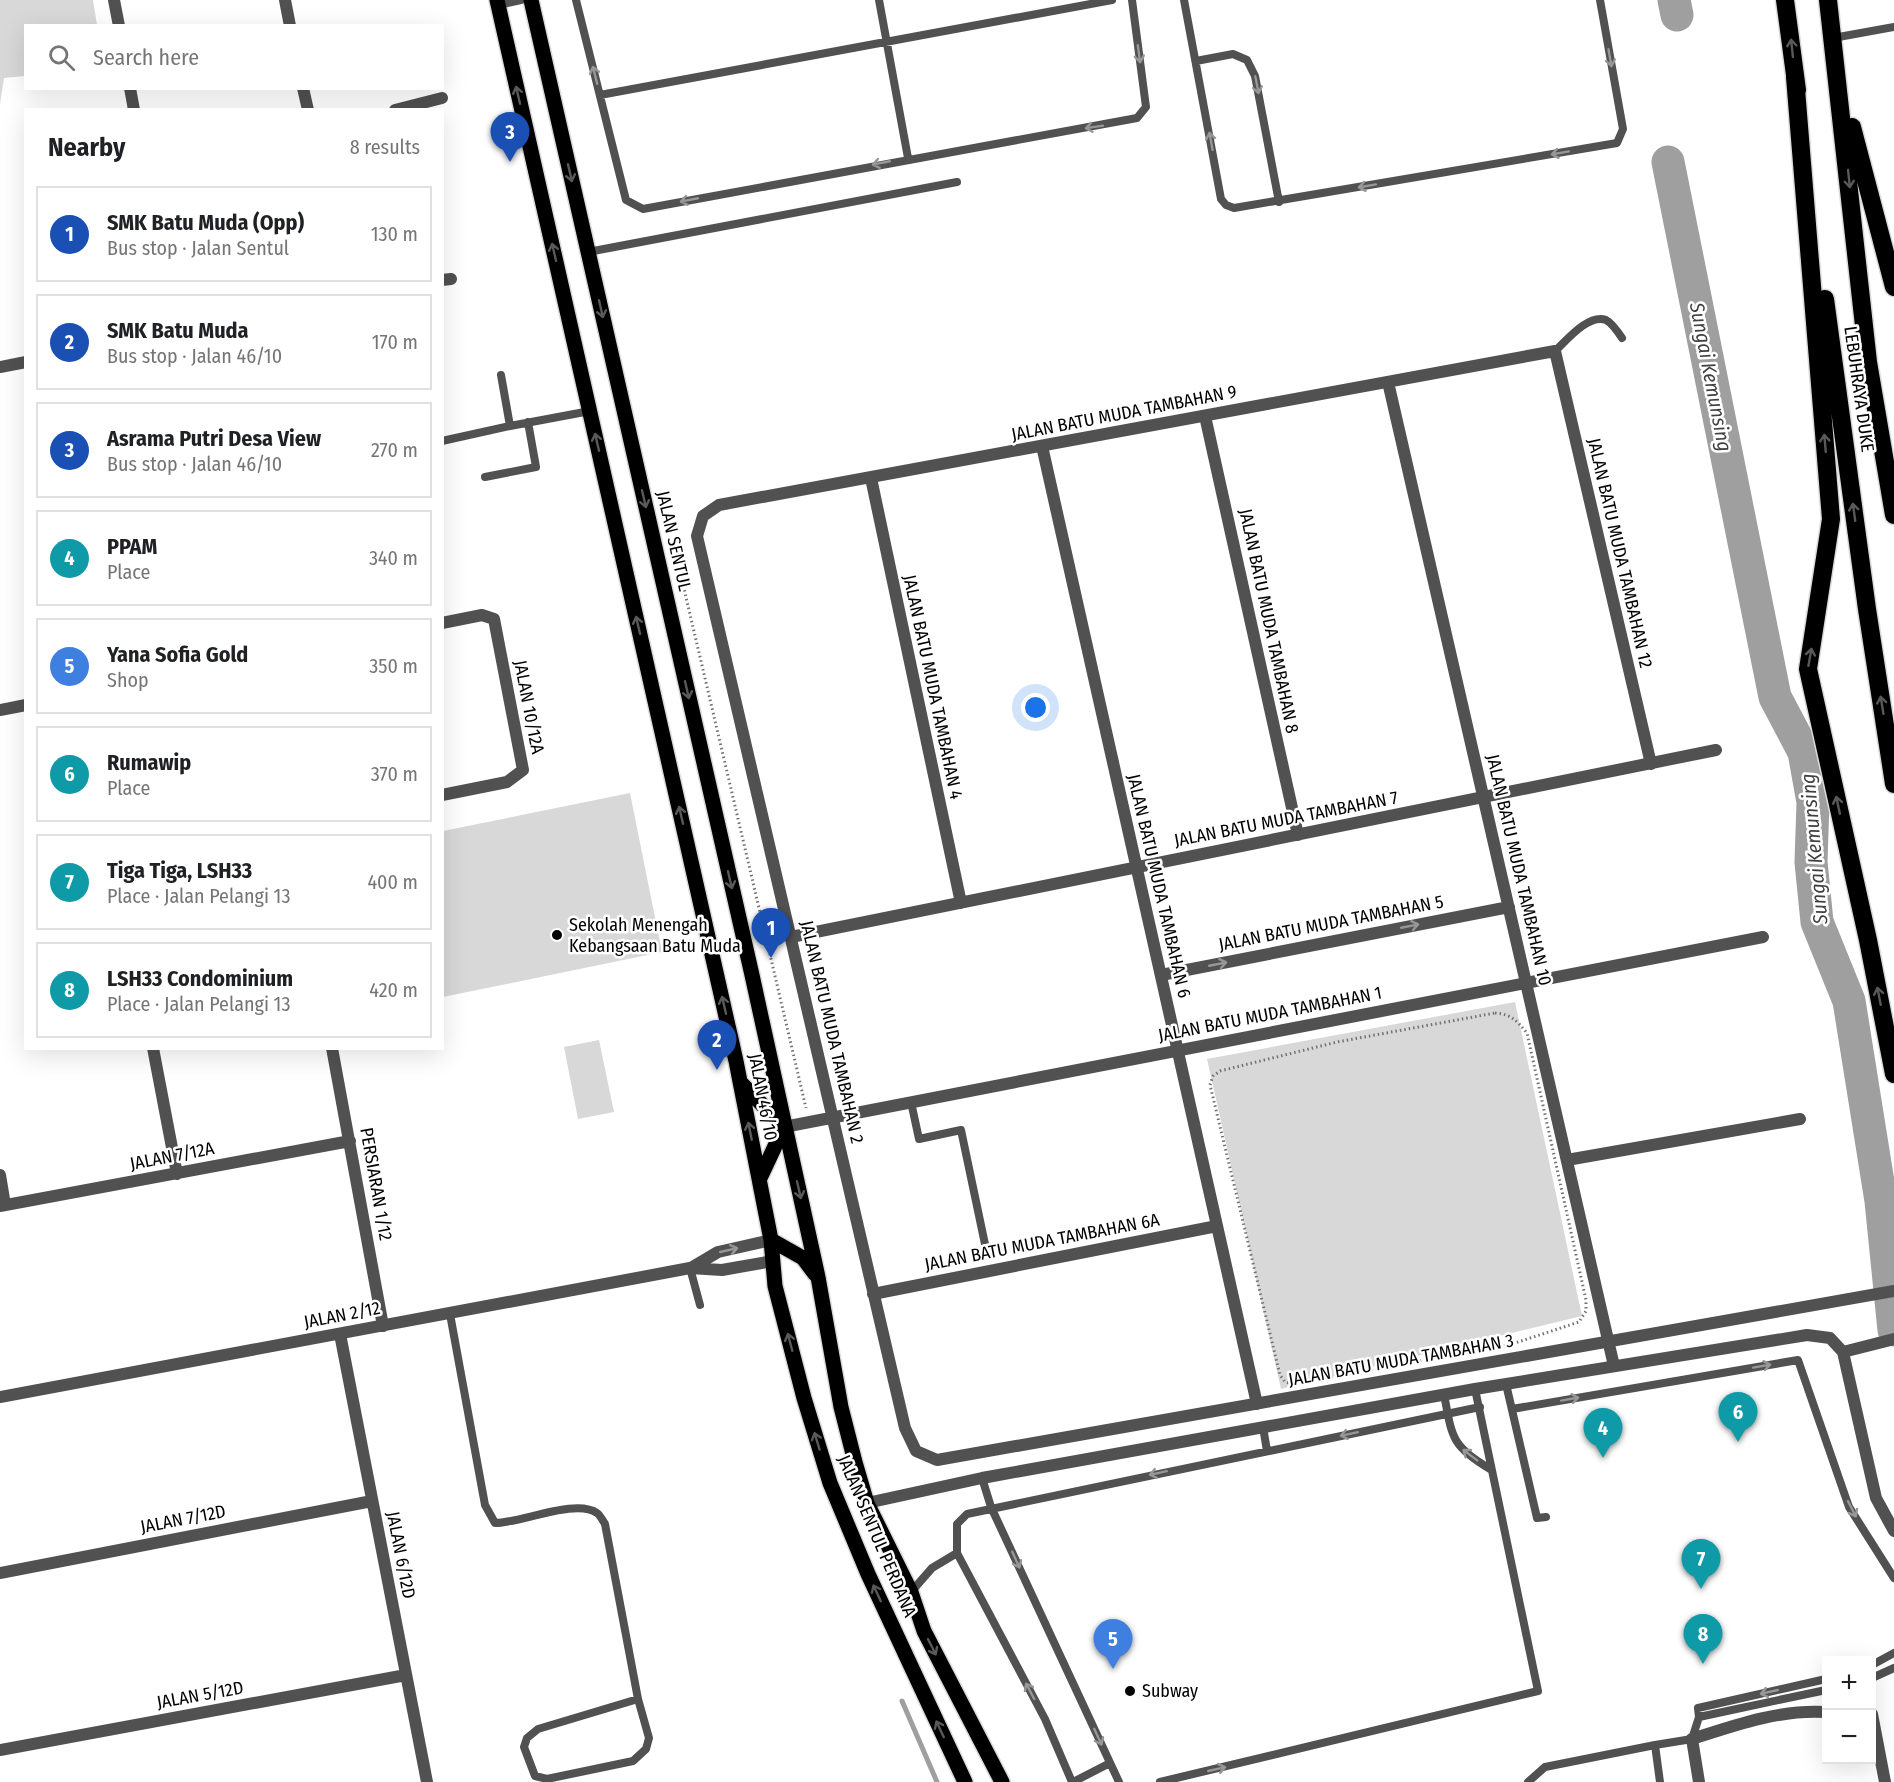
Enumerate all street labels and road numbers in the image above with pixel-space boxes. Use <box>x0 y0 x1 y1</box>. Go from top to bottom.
street label: LEBUHRAYA DUKE <box>1839 325 1879 453</box>
street label: JALAN BATU MUDA TAMBAHAN 9 <box>1009 380 1239 446</box>
street label: JALAN BATU MUDA TAMBAHAN 12 <box>1583 436 1657 670</box>
street label: JALAN SENTUL <box>652 489 696 593</box>
street label: JALAN BATU MUDA TAMBAHAN 8 <box>1234 507 1304 735</box>
street label: JALAN BATU MUDA TAMBAHAN 4 <box>898 573 968 802</box>
street label: JALAN 10/12A <box>509 658 549 756</box>
street label: JALAN BATU MUDA TAMBAHAN 10 <box>1482 752 1556 988</box>
street label: JALAN BATU MUDA TAMBAHAN 6 <box>1123 772 1196 1000</box>
street label: JALAN BATU MUDA TAMBAHAN 7 <box>1172 786 1400 852</box>
street label: JALAN BATU MUDA TAMBAHAN 5 <box>1217 890 1445 956</box>
street label: JALAN BATU MUDA TAMBAHAN 2 <box>796 918 868 1146</box>
street label: JALAN BATU MUDA TAMBAHAN 1 <box>1156 982 1384 1046</box>
street label: JALAN 46/10 <box>744 1052 782 1142</box>
street label: PERSIARAN 1/12 <box>355 1126 397 1242</box>
street label: JALAN 7/12A <box>128 1137 216 1175</box>
street label: JALAN BATU MUDA TAMBAHAN 6A <box>923 1208 1162 1276</box>
street label: JALAN 2/12 <box>302 1297 382 1333</box>
street label: JALAN BATU MUDA TAMBAHAN 3 <box>1287 1329 1515 1391</box>
street label: JALAN SENTUL PERDANA <box>833 1452 921 1621</box>
street label: JALAN 7/12D <box>139 1500 227 1538</box>
street label: JALAN 6/12D <box>382 1510 420 1600</box>
street label: JALAN 5/12D <box>155 1677 245 1713</box>

